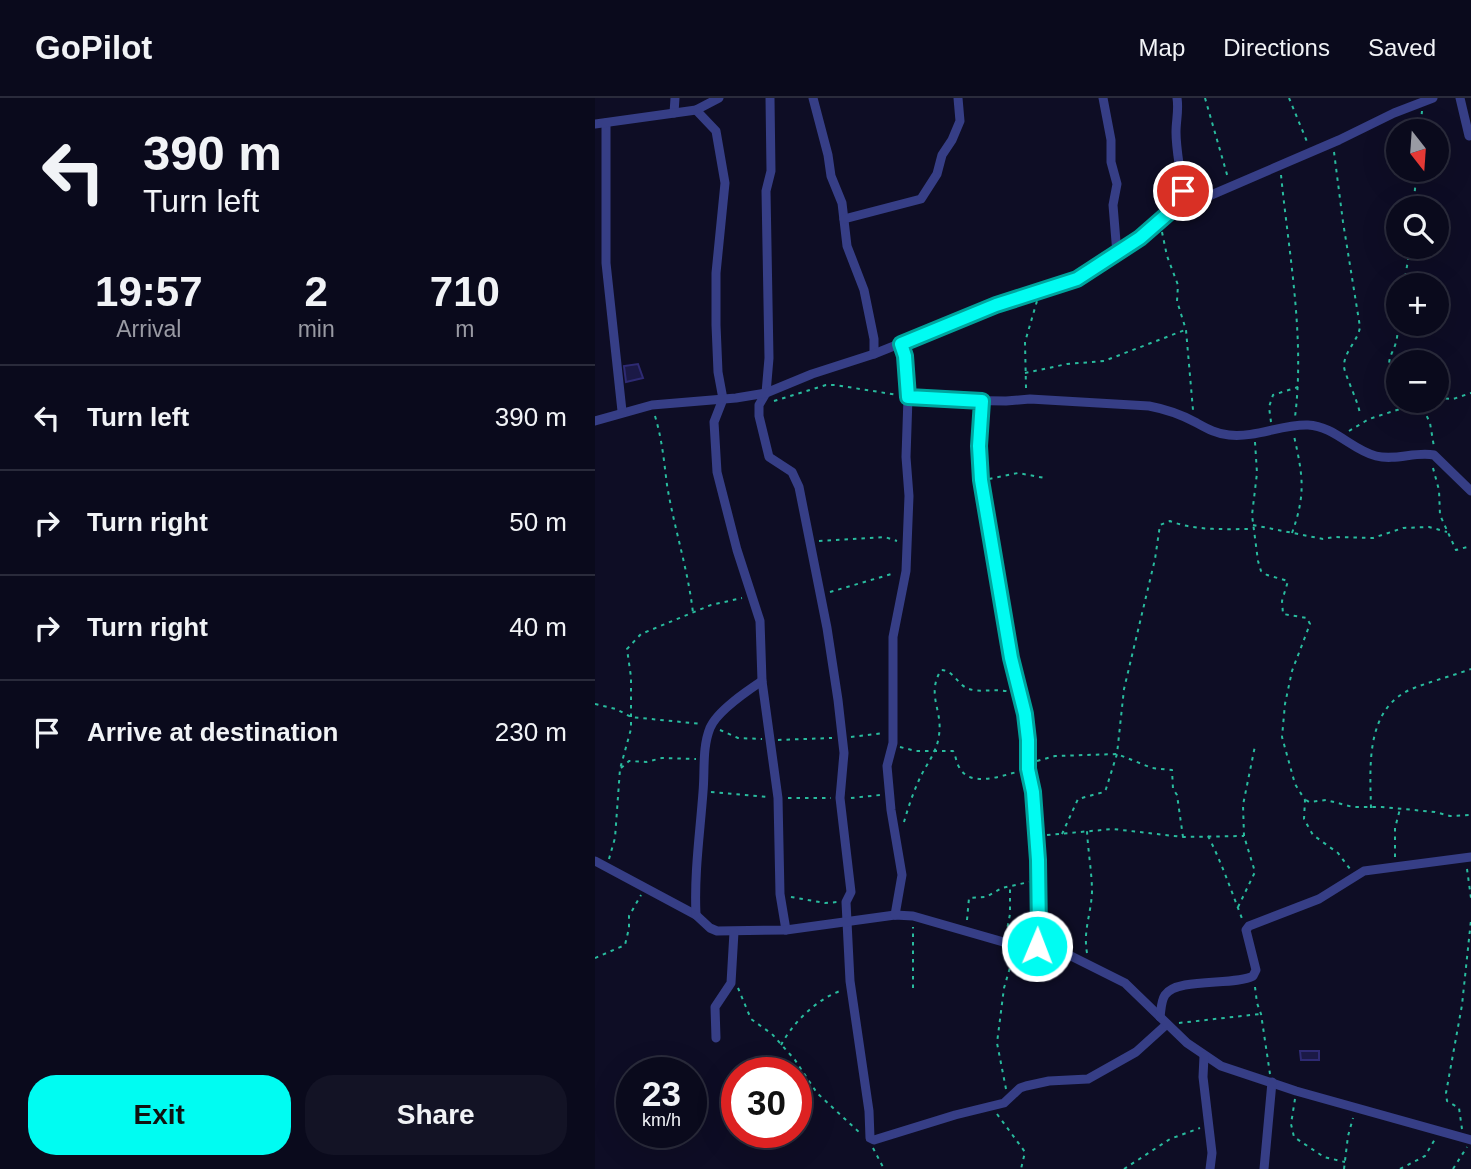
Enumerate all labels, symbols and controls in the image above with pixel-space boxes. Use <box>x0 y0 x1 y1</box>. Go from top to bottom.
text: GoPilot <box>35 29 152 66</box>
text: Map <box>1139 34 1185 61</box>
text: Directions <box>1223 34 1330 61</box>
text: Saved <box>1368 34 1436 61</box>
north arrow <box>1386 119 1449 182</box>
map controls <box>1386 119 1449 413</box>
icon: left <box>28 126 119 217</box>
text: 390 m <box>143 126 282 180</box>
pin <box>1153 161 1213 221</box>
icon: arrive <box>1164 172 1202 210</box>
text: Turn left <box>143 183 259 219</box>
button: search <box>1386 196 1449 259</box>
text: 19:57 <box>95 268 203 315</box>
text: 2 <box>304 268 328 315</box>
text: 710 <box>430 268 500 315</box>
button: + <box>1386 273 1449 336</box>
text: Arrival <box>116 316 181 342</box>
text: min <box>298 316 335 342</box>
text: m <box>455 316 474 342</box>
button: − <box>1386 350 1449 413</box>
icon: left <box>28 399 66 437</box>
text: Turn left <box>87 402 189 432</box>
text: 390 m <box>495 402 567 432</box>
icon: right <box>28 504 66 542</box>
text: Turn right <box>87 507 208 537</box>
text: 50 m <box>509 507 567 537</box>
icon: right <box>28 609 66 647</box>
text: Turn right <box>87 612 208 642</box>
text: 40 m <box>509 612 567 642</box>
icon: arrive <box>28 714 66 752</box>
text: Arrive at destination <box>87 717 338 747</box>
text: 230 m <box>495 717 567 747</box>
position arrow <box>1000 909 1074 983</box>
speed limit sign: 30 <box>721 1057 812 1148</box>
text: 23 <box>642 1074 681 1113</box>
button: Exit <box>28 1075 291 1155</box>
button: Share <box>305 1075 567 1155</box>
text: km/h <box>642 1110 681 1130</box>

